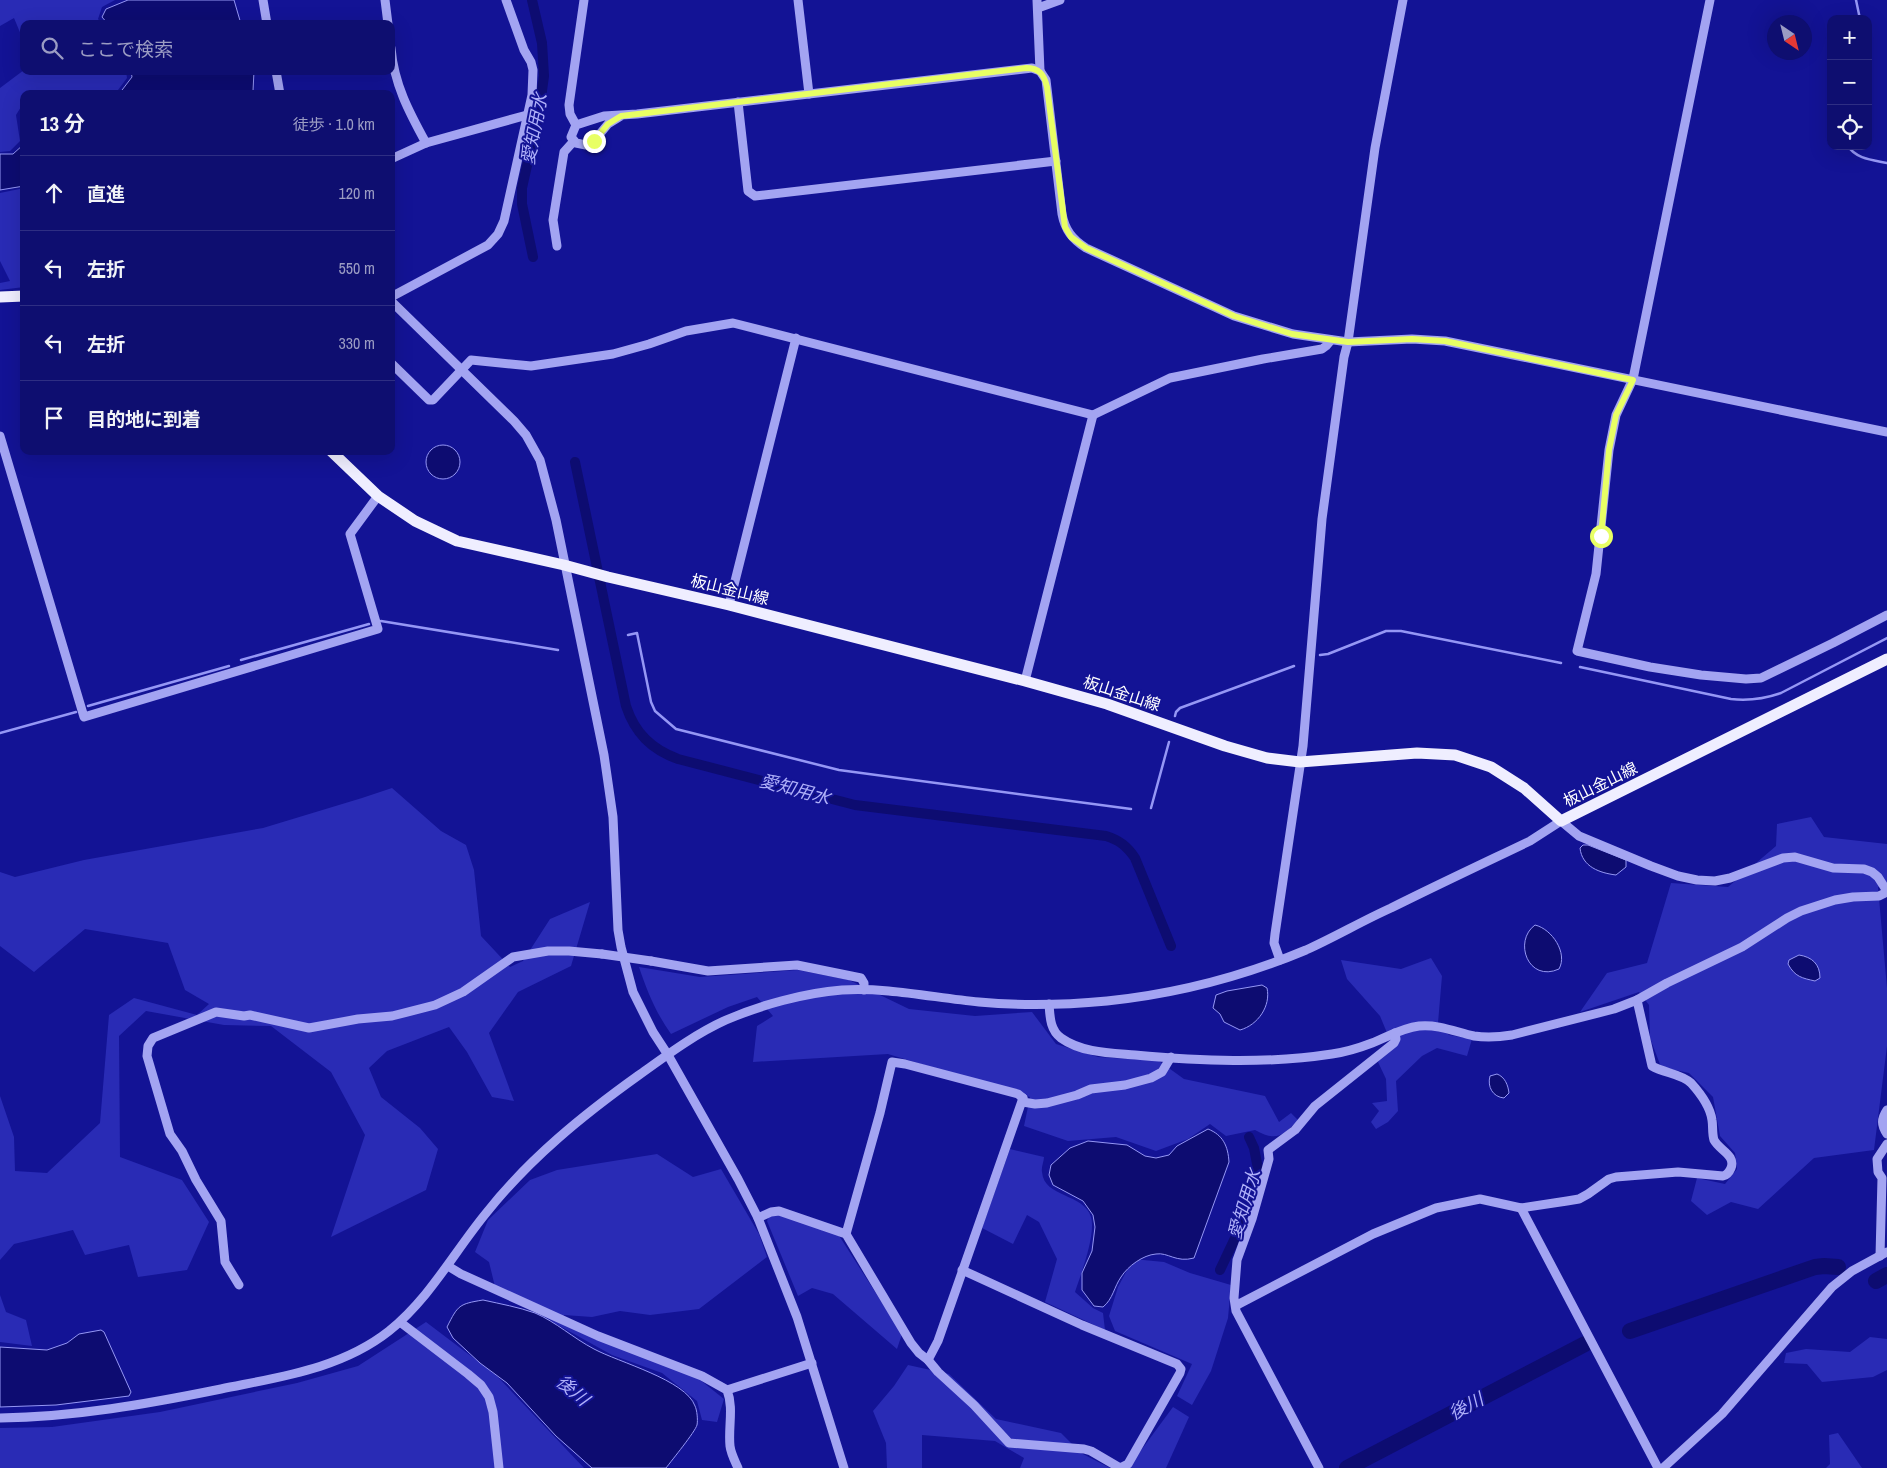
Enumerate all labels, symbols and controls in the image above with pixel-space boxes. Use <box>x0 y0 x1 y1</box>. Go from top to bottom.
north arrow <box>1767 15 1812 60</box>
map controls <box>1827 15 1872 150</box>
button: + <box>1827 15 1872 60</box>
search box <box>20 20 395 75</box>
icon: search <box>38 34 66 62</box>
text: ここで検索 <box>78 36 173 62</box>
button: − <box>1827 60 1872 105</box>
water label: 愛知用水 <box>515 89 554 167</box>
button: locate <box>1827 105 1872 150</box>
text: 13 分 <box>40 109 85 138</box>
text: 徒歩 · 1.0 km <box>293 113 375 135</box>
route end <box>583 130 606 153</box>
icon: ahead <box>40 179 68 207</box>
text: 直進 <box>87 181 125 207</box>
text: 120 m <box>339 182 375 204</box>
icon: left <box>40 254 68 282</box>
text: 左折 <box>87 256 125 282</box>
text: 550 m <box>339 257 375 279</box>
icon: left <box>40 329 68 357</box>
text: 左折 <box>87 331 125 357</box>
text: 330 m <box>339 332 375 354</box>
icon: arrive <box>40 404 68 432</box>
text: 目的地に到着 <box>87 406 201 432</box>
route start <box>1590 525 1613 548</box>
street label: 板山金山線 <box>689 569 771 609</box>
street label: 板山金山線 <box>1081 670 1163 716</box>
street label: 板山金山線 <box>1559 757 1641 811</box>
water label: 愛知用水 <box>757 768 835 811</box>
water label: 愛知用水 <box>1222 1164 1267 1242</box>
water label: 後川 <box>551 1369 596 1412</box>
water label: 後川 <box>1444 1386 1490 1425</box>

